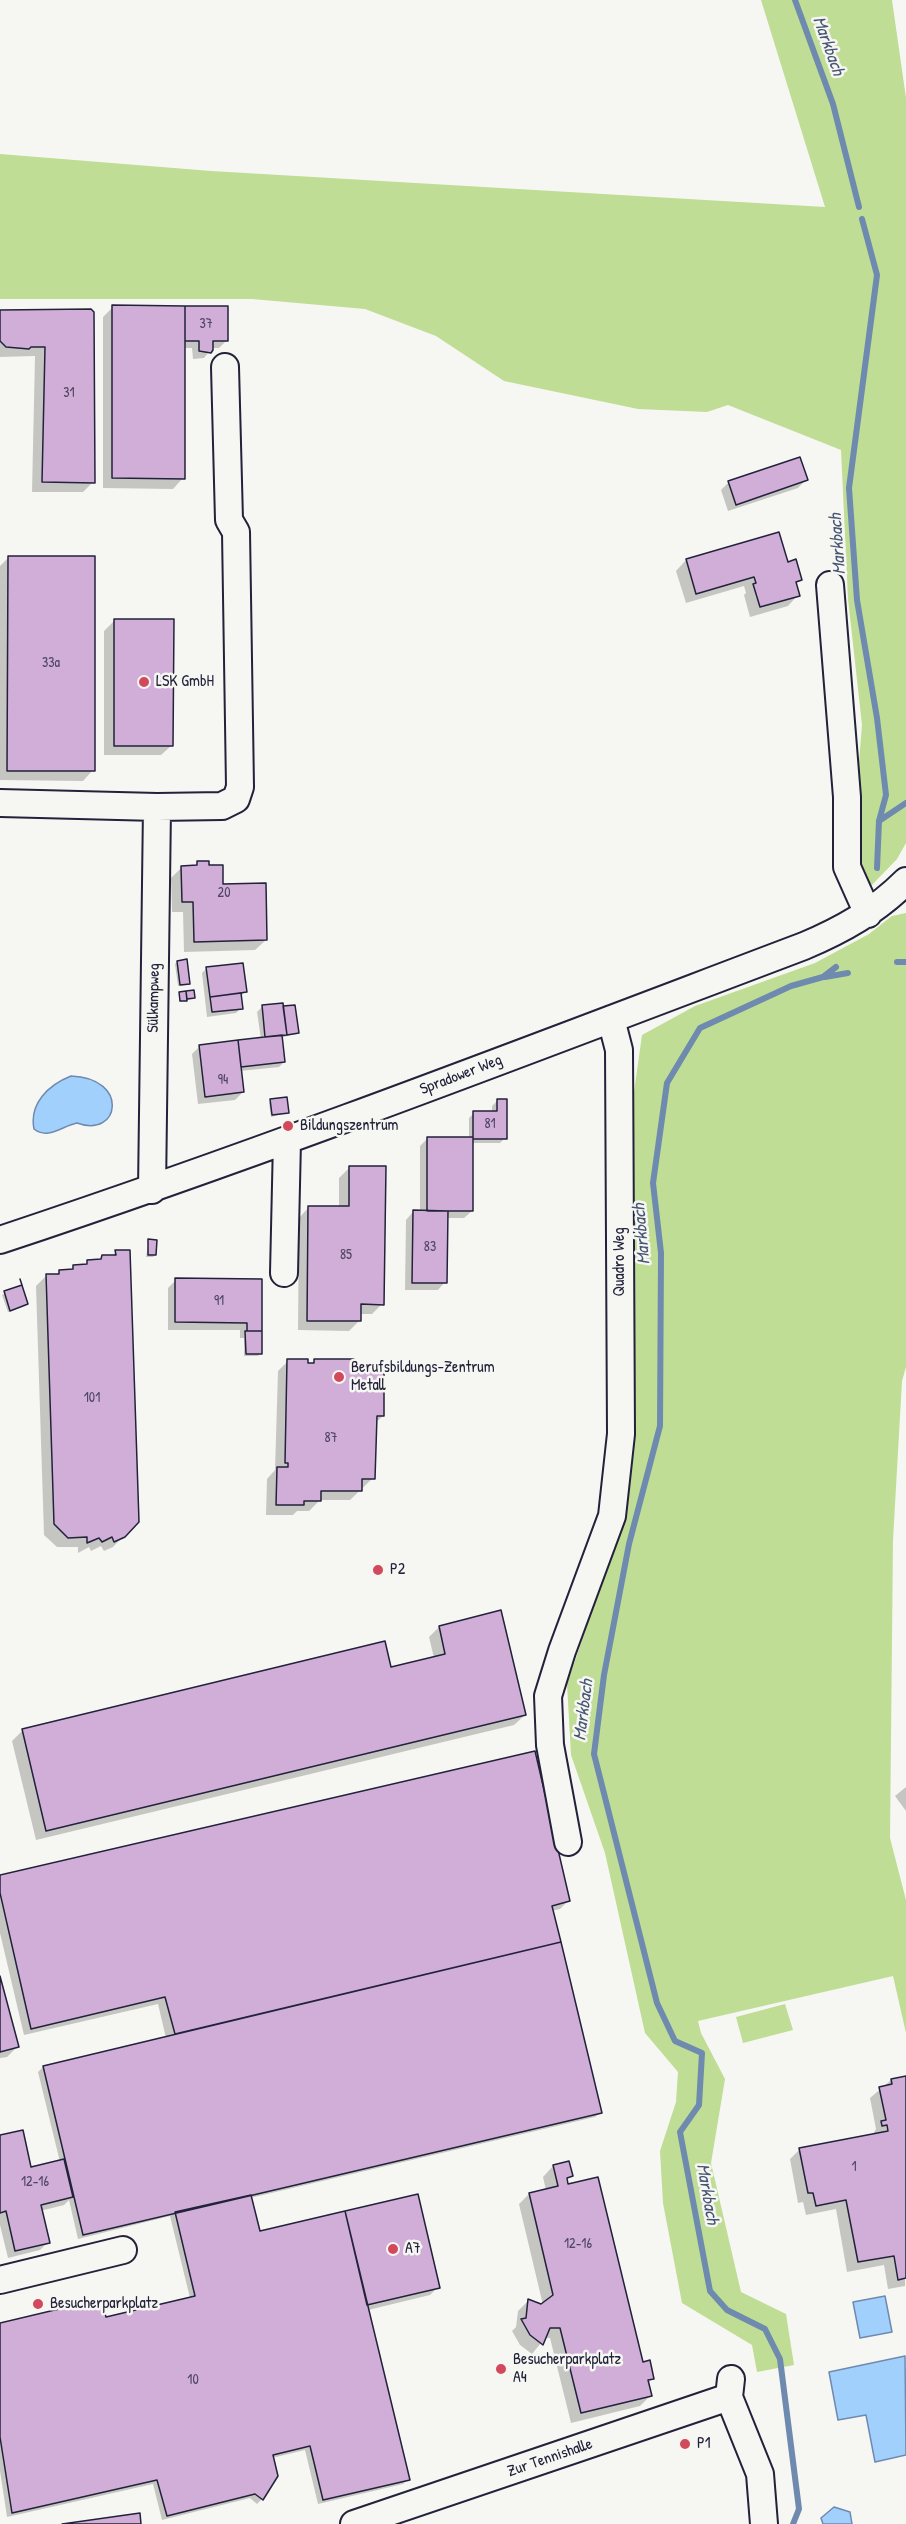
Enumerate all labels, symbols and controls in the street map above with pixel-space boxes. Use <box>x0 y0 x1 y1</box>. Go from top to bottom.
water label: Markbach <box>807 14 849 78</box>
house number: 37 <box>199 316 213 332</box>
house number: 31 <box>63 385 75 401</box>
water label: Markbach <box>825 513 851 575</box>
house number: 33a <box>42 655 60 671</box>
place label: LSK GmbH <box>156 672 214 692</box>
marker: LSK GmbH <box>137 675 151 689</box>
house number: 20 <box>218 885 230 901</box>
street label: Sülkampweg <box>144 963 164 1033</box>
street label: Spradower Weg <box>417 1051 505 1099</box>
house number: 94 <box>218 1072 228 1088</box>
place label: Bildungszentrum <box>300 1116 398 1136</box>
house number: 81 <box>484 1116 496 1132</box>
marker: Bildungszentrum <box>281 1119 295 1133</box>
water label: Markbach <box>629 1203 655 1265</box>
street label: Quadro Weg <box>610 1227 630 1297</box>
house number: 83 <box>424 1239 436 1255</box>
house number: 85 <box>340 1247 352 1263</box>
house number: 91 <box>214 1293 224 1309</box>
place label: Berufsbildungs-Zentrum Metall <box>351 1358 495 1396</box>
marker: Berufsbildungs-Zentrum Metall <box>332 1370 346 1384</box>
house number: 101 <box>84 1390 100 1406</box>
house number: 87 <box>325 1430 337 1446</box>
place label: P2 <box>390 1560 405 1580</box>
marker: P2 <box>371 1563 385 1577</box>
water label: Markbach <box>570 1678 598 1742</box>
house number: 1 <box>851 2159 857 2175</box>
water label: Markbach <box>691 2162 723 2226</box>
house number: 12-16 <box>21 2174 49 2190</box>
house number: 12-16 <box>564 2236 592 2252</box>
place label: A7 <box>405 2239 421 2259</box>
marker: A7 <box>386 2242 400 2256</box>
place label: Besucherparkplatz <box>50 2294 158 2314</box>
marker: Besucherparkplatz <box>31 2297 45 2311</box>
place label: Besucherparkplatz A4 <box>513 2350 621 2388</box>
marker: Besucherparkplatz A4 <box>494 2362 508 2376</box>
house number: 10 <box>187 2372 199 2388</box>
street label: Zur Tennishalle <box>505 2434 595 2482</box>
place label: P1 <box>697 2434 711 2454</box>
marker: P1 <box>678 2437 692 2451</box>

